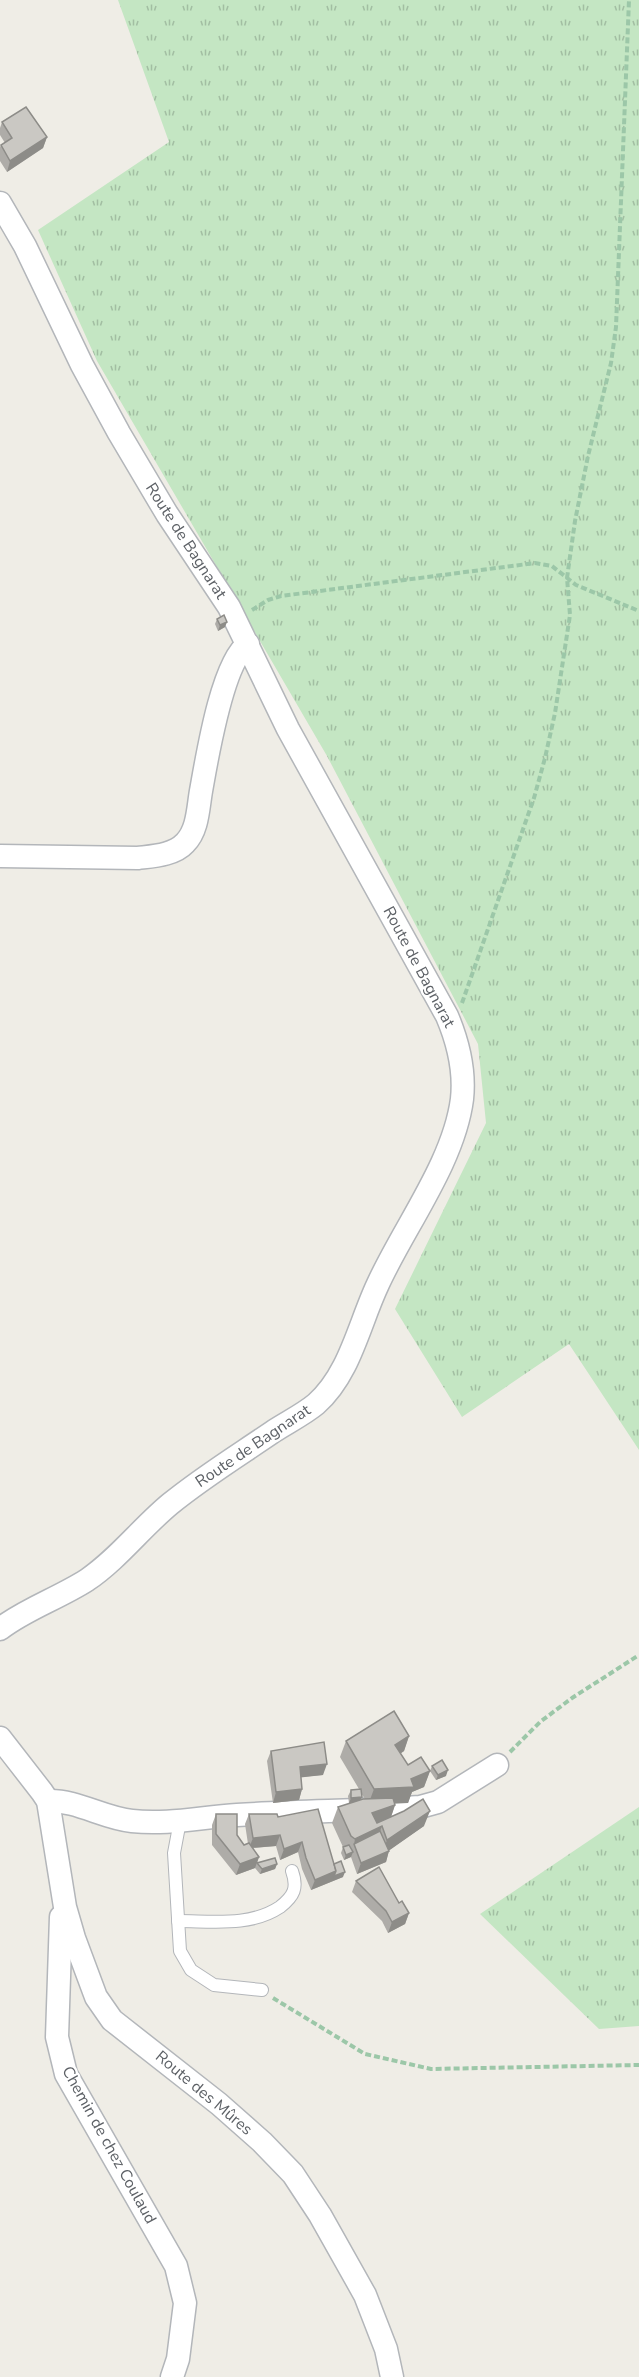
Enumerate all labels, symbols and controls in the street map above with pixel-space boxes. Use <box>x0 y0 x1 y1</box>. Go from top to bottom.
street label: Route de Bagnarat <box>140 479 232 604</box>
street label: Route de Bagnarat <box>378 902 460 1032</box>
street label: Route de Bagnarat <box>191 1399 315 1493</box>
street label: Route des Mûres <box>151 2046 257 2140</box>
street label: Chemin de chez Coulaud <box>56 2062 162 2228</box>

